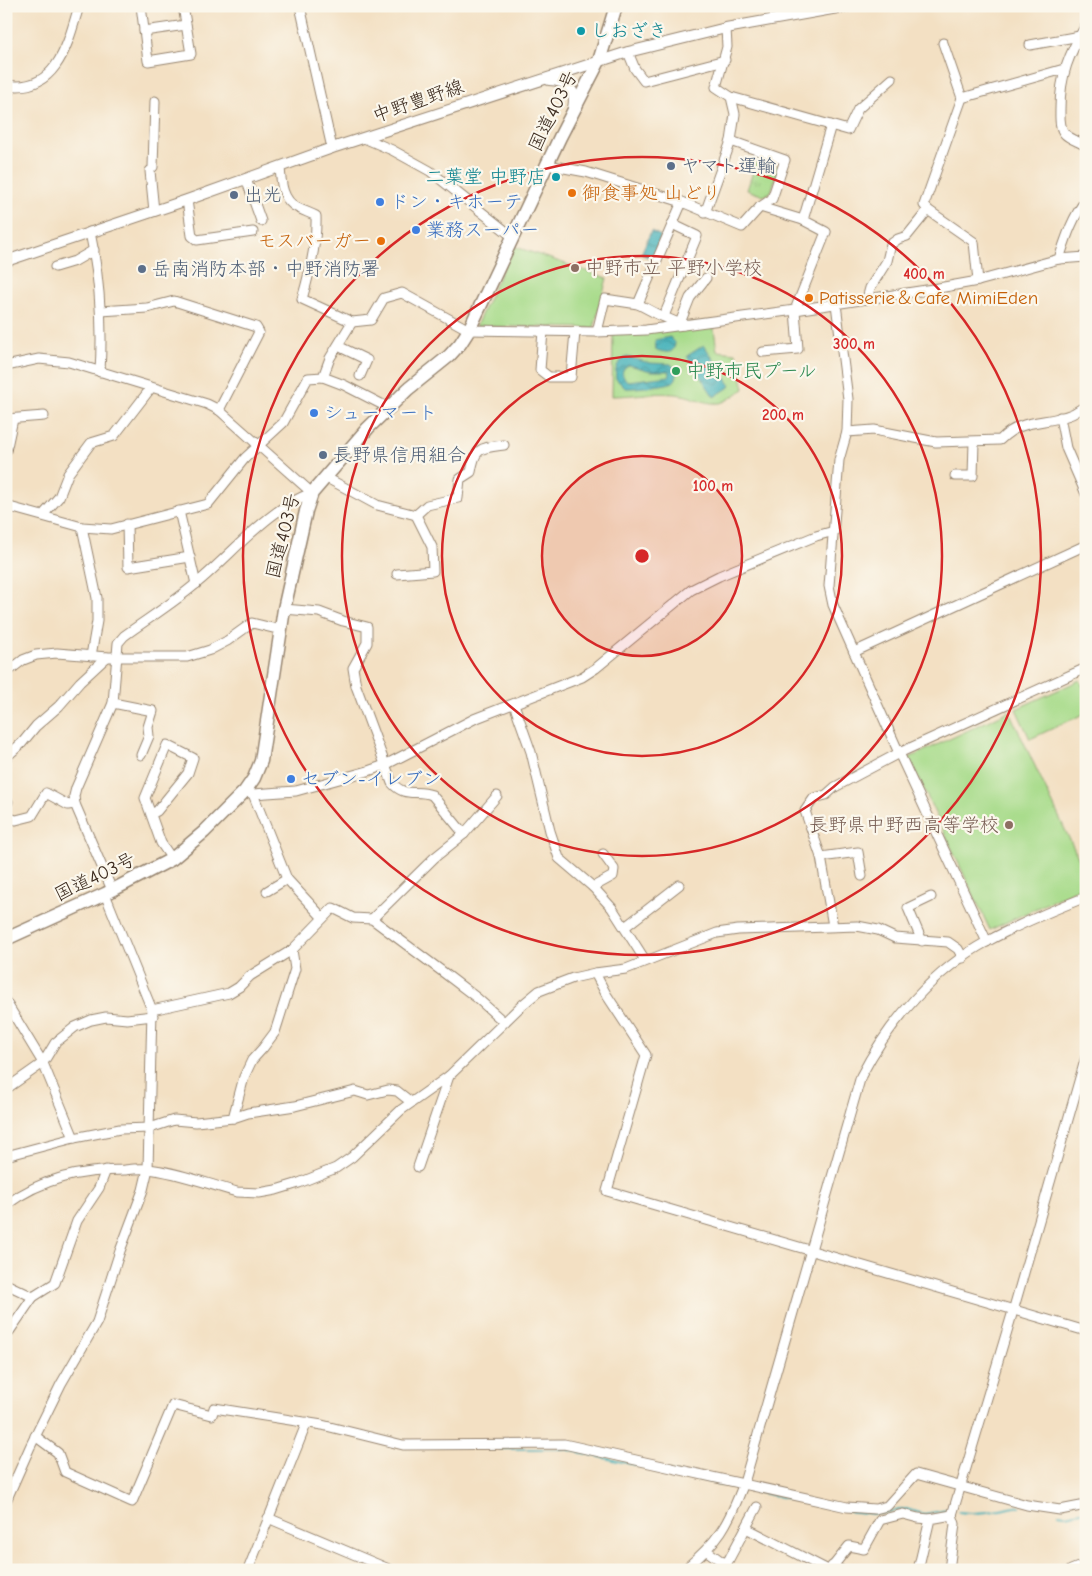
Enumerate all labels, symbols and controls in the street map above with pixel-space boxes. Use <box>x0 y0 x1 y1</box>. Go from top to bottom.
place label: しおざき <box>591 20 667 42</box>
marker: しおざき <box>575 25 587 37</box>
street label: 国道403号 <box>524 67 582 155</box>
street label: 中野豊野線 <box>369 75 467 127</box>
place label: ヤマト運輸 <box>681 155 776 177</box>
marker: ヤマト運輸 <box>665 160 677 172</box>
place label: 二葉堂 中野店 <box>426 166 546 188</box>
marker: 二葉堂 中野店 <box>550 171 562 183</box>
place label: 御食事処 山どり <box>582 182 721 204</box>
place label: 出光 <box>244 184 282 206</box>
marker: 御食事処 山どり <box>566 187 578 199</box>
marker: 出光 <box>228 189 240 201</box>
place label: ドン・キホーテ <box>390 191 523 213</box>
marker: ドン・キホーテ <box>374 196 386 208</box>
place label: 業務スーパー <box>426 219 539 241</box>
marker: 業務スーパー <box>410 224 422 236</box>
place label: モスバーガー <box>257 230 371 252</box>
marker: モスバーガー <box>375 235 387 247</box>
place label: 中野市立 平野小学校 <box>585 257 762 279</box>
place label: 岳南消防本部・中野消防署 <box>152 258 380 280</box>
marker: 中野市立 平野小学校 <box>569 262 581 274</box>
marker: 岳南消防本部・中野消防署 <box>136 263 148 275</box>
text: 400 m <box>903 265 945 283</box>
place label: Patisserie＆Cafe MimiEden <box>819 287 1038 309</box>
marker: Patisserie＆Cafe MimiEden <box>803 292 815 304</box>
text: 300 m <box>833 335 875 353</box>
place label: 中野市民プール <box>686 360 817 382</box>
marker: 中野市民プール <box>670 365 682 377</box>
place label: シューマート <box>324 402 437 424</box>
text: 200 m <box>762 406 804 424</box>
marker: シューマート <box>308 407 320 419</box>
place label: 長野県信用組合 <box>333 444 466 466</box>
marker: 長野県信用組合 <box>317 449 329 461</box>
text: 100 m <box>693 477 733 495</box>
street label: 国道403号 <box>262 491 304 581</box>
centre of rings <box>633 547 651 565</box>
place label: セブン-イレブン <box>301 768 442 790</box>
marker: セブン-イレブン <box>285 773 297 785</box>
place label: 長野県中野西高等学校 <box>809 814 999 836</box>
marker: 長野県中野西高等学校 <box>1003 819 1015 831</box>
street label: 国道403号 <box>51 848 139 906</box>

